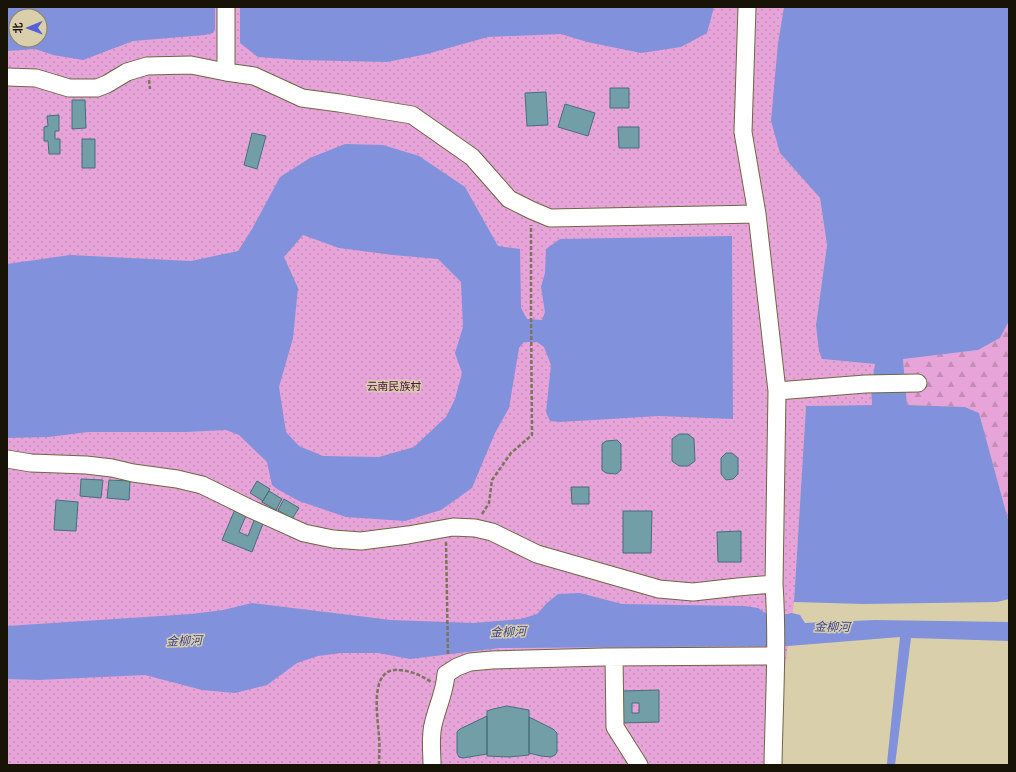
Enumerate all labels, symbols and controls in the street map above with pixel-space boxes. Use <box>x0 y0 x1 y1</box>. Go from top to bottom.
north arrow <box>8 8 48 48</box>
text: 北 <box>12 23 25 34</box>
park label: 云南民族村 <box>367 380 422 393</box>
water label: 金柳河 <box>814 620 852 634</box>
water label: 金柳河 <box>490 624 528 640</box>
water label: 金柳河 <box>166 633 204 649</box>

